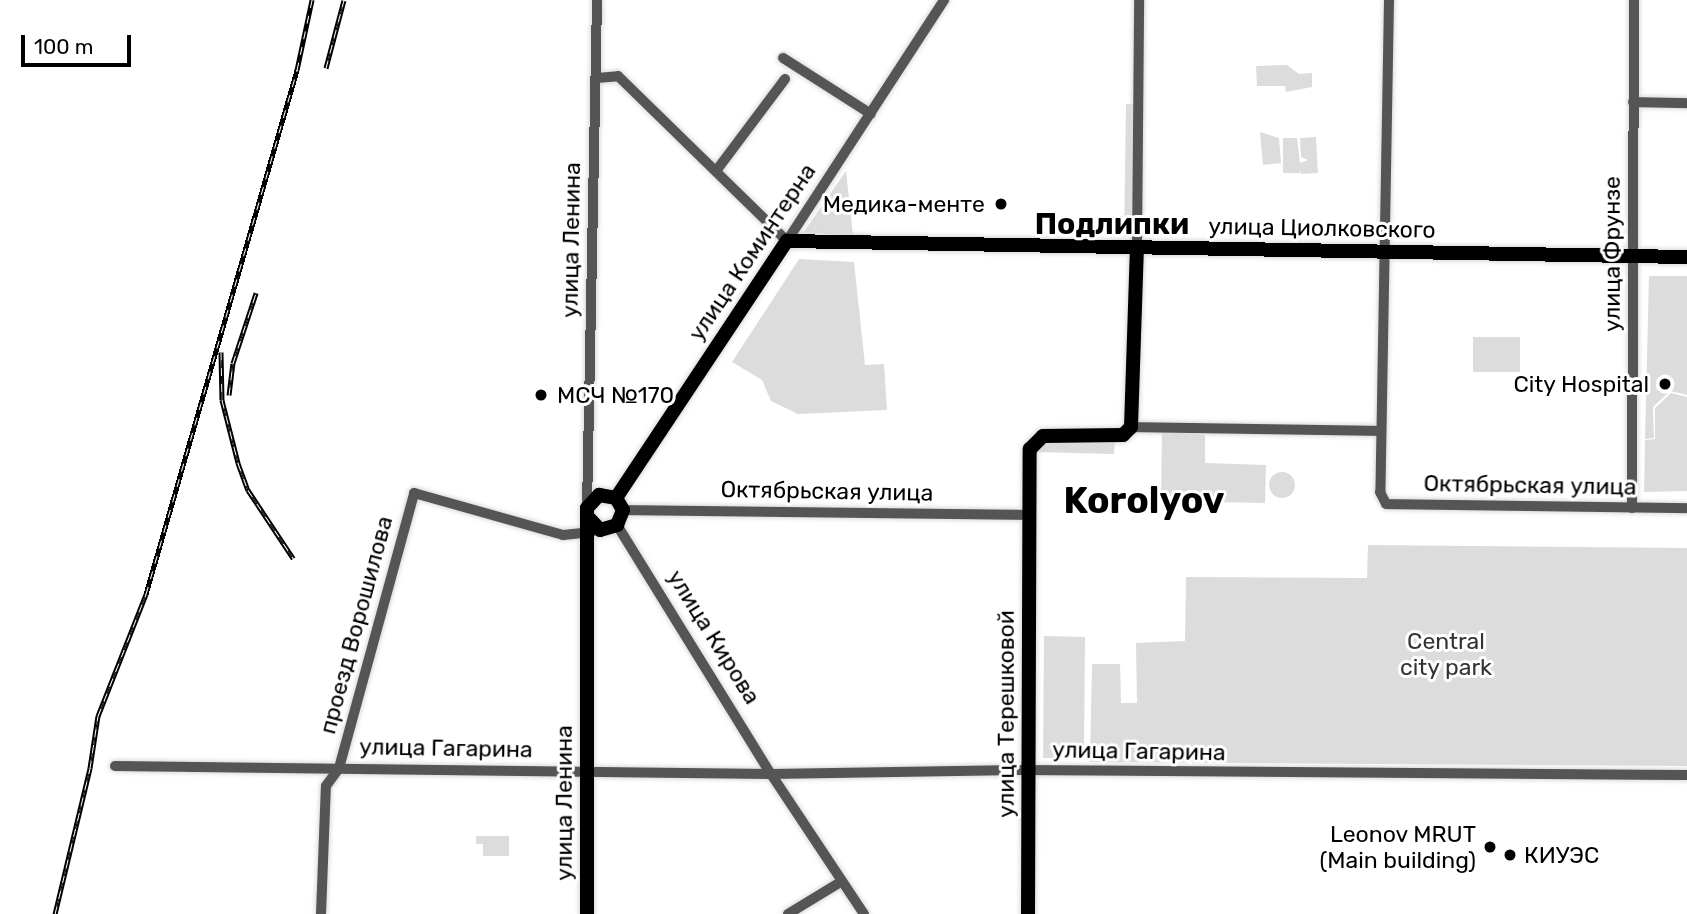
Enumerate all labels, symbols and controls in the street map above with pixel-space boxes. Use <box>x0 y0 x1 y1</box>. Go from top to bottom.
scale bar <box>24 21 135 65</box>
text: 100 m <box>34 34 93 59</box>
street label: улица Коминтерна <box>682 158 822 346</box>
street label: улица Ленина <box>556 162 586 318</box>
street label: улица Фрунзе <box>1598 176 1626 332</box>
place label: Медика-менте <box>823 190 985 218</box>
marker: Медика-менте <box>991 194 1011 214</box>
district label: Подлипки <box>1035 206 1189 242</box>
street label: улица Циолковского <box>1208 212 1436 244</box>
place label: City Hospital <box>1513 370 1649 398</box>
marker: City Hospital <box>1655 374 1675 394</box>
place label: МСЧ №170 <box>557 381 674 409</box>
marker: МСЧ №170 <box>531 385 551 405</box>
street label: Октябрьская улица <box>1423 469 1637 501</box>
street label: Октябрьская улица <box>720 475 934 507</box>
district label: Korolyov <box>1063 478 1225 522</box>
street label: проезд Ворошилова <box>314 513 398 737</box>
street label: улица Кирова <box>662 565 766 709</box>
street label: улица Терешковой <box>992 610 1020 818</box>
park label: Central city park <box>1400 627 1492 681</box>
street label: улица Ленина <box>550 725 578 881</box>
street label: улица Гагарина <box>359 733 533 763</box>
street label: улица Гагарина <box>1052 736 1226 766</box>
place label: Leonov MRUT (Main building) <box>1319 820 1476 874</box>
marker: Leonov MRUT (Main building) <box>1482 839 1498 855</box>
place label: КИУЭС <box>1524 841 1599 869</box>
marker: КИУЭС <box>1502 847 1518 863</box>

